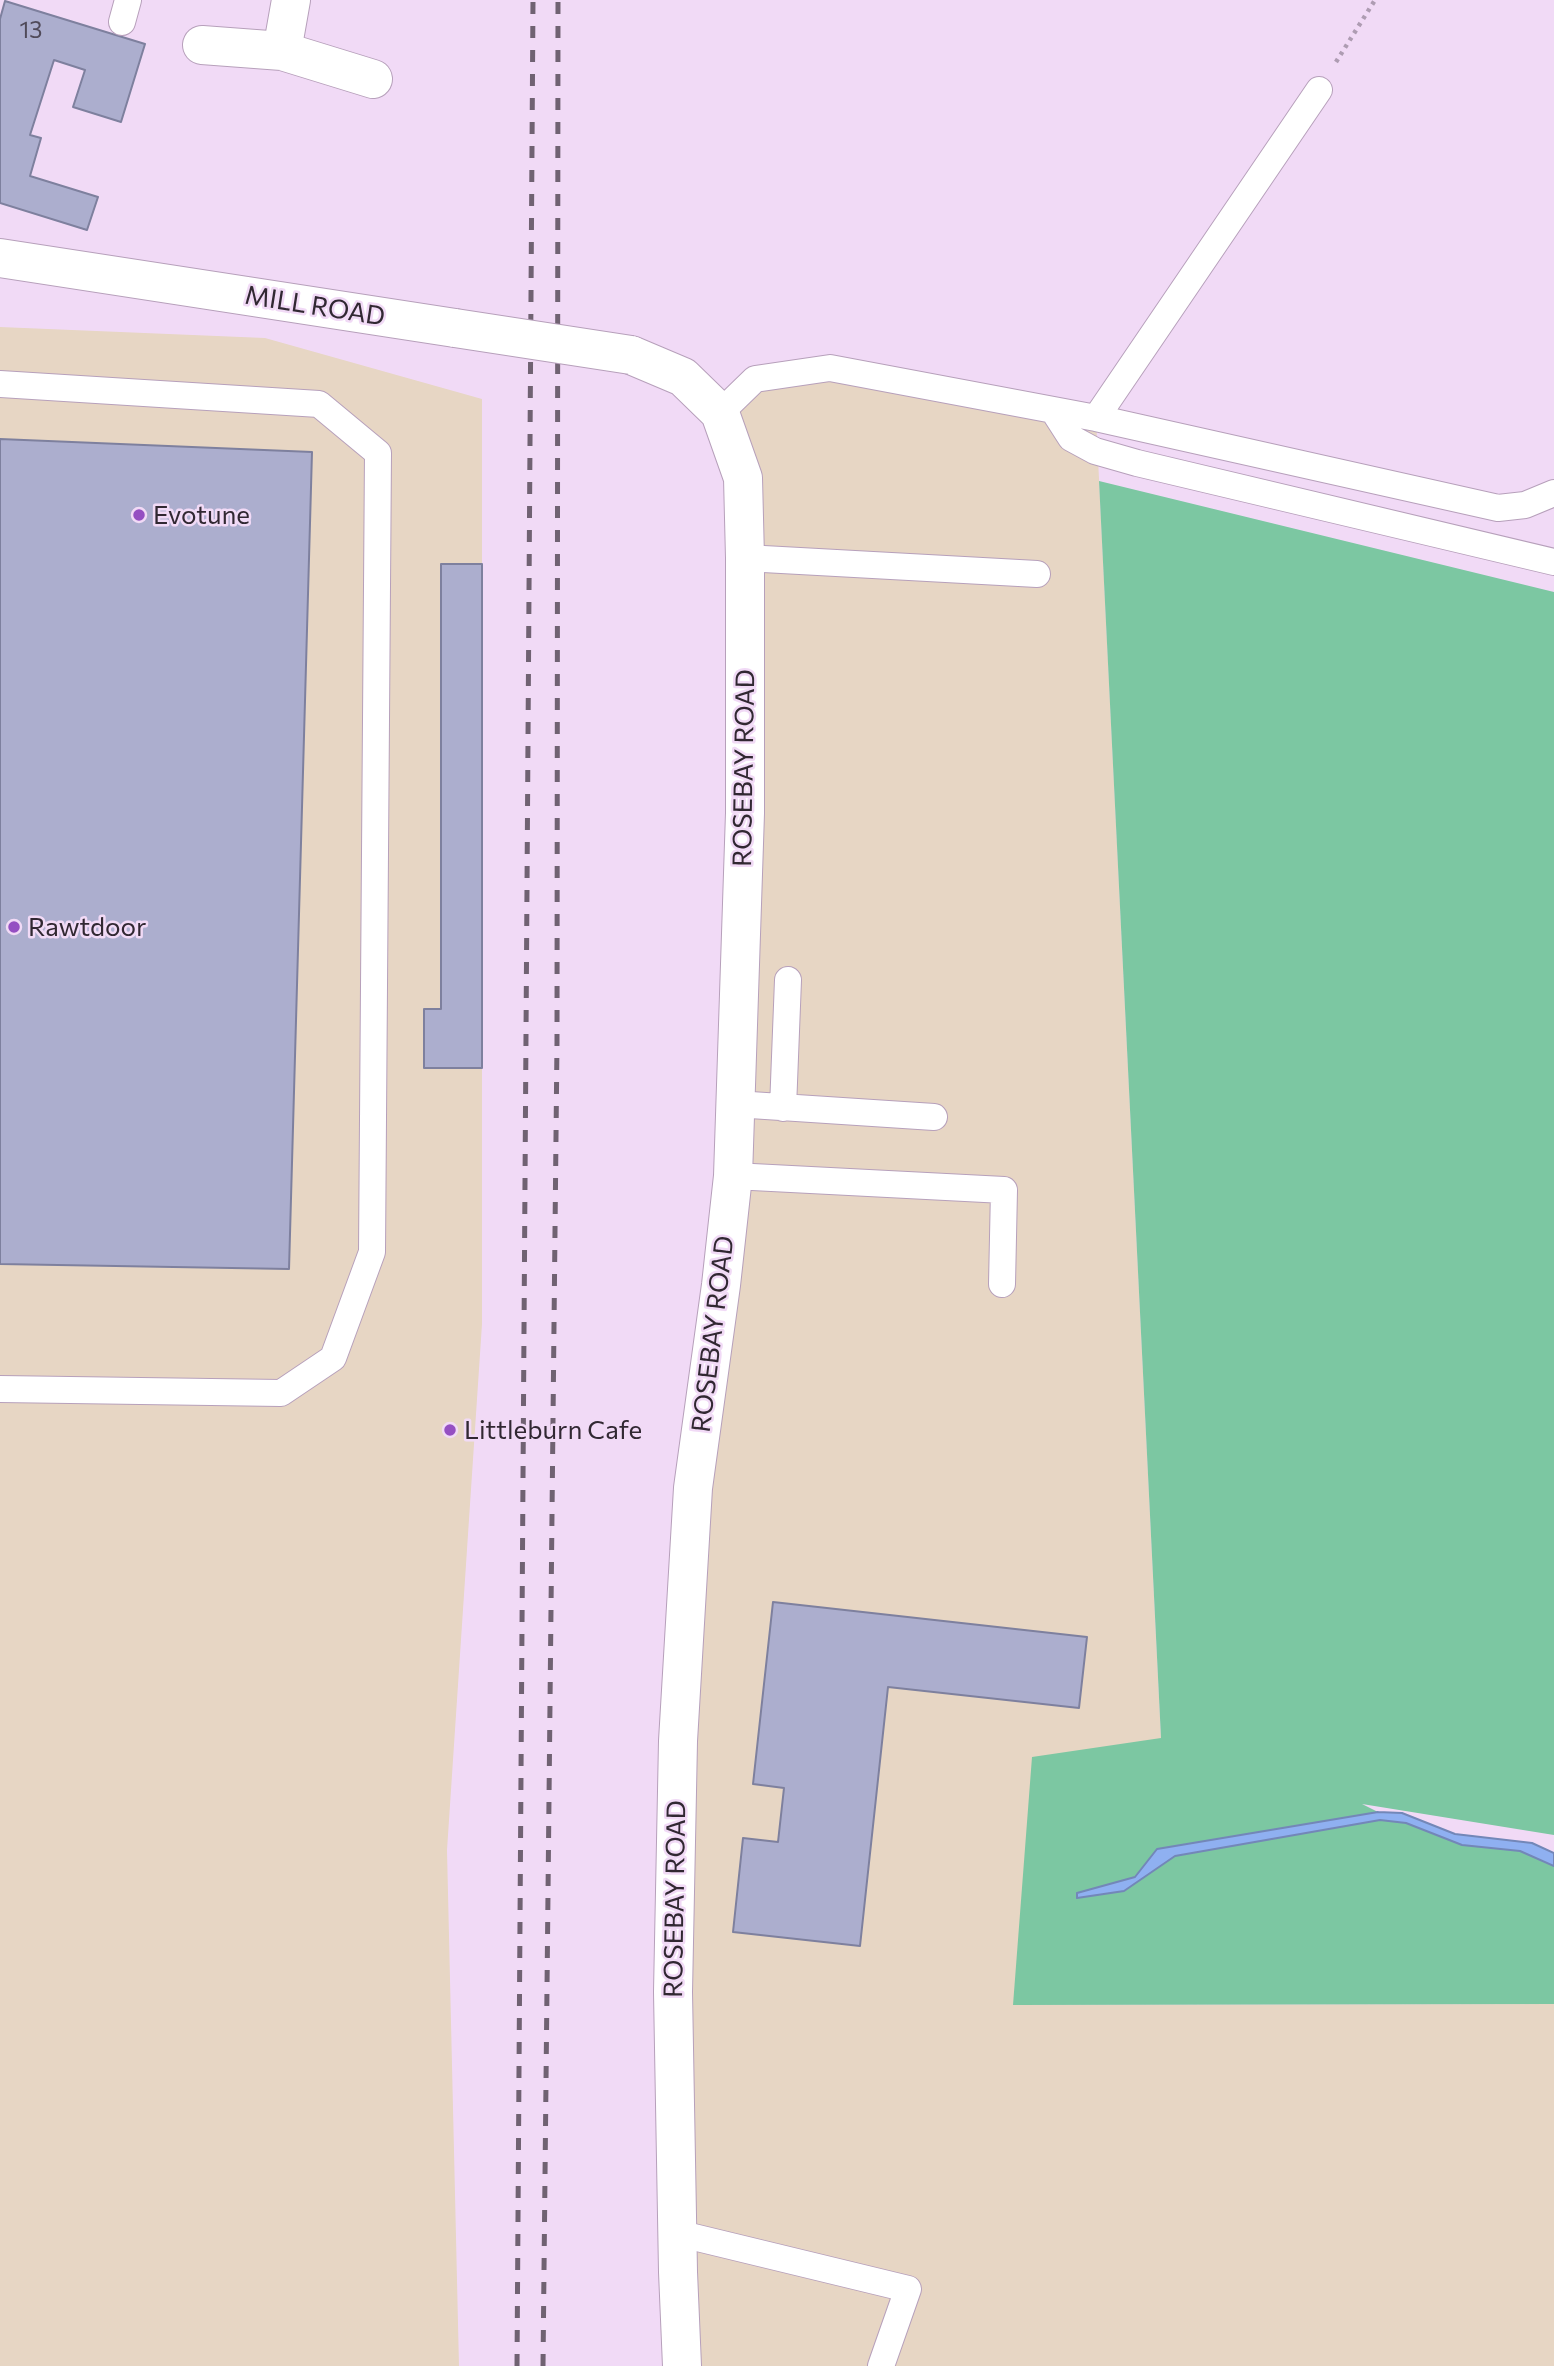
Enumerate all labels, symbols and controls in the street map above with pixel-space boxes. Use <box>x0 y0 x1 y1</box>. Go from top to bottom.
house number: 13 <box>20 16 42 44</box>
street label: MILL ROAD <box>243 280 387 332</box>
place label: Evotune <box>153 499 250 531</box>
marker: Evotune <box>131 507 147 523</box>
street label: ROSEBAY ROAD <box>727 669 761 867</box>
place label: Rawtdoor <box>28 911 146 943</box>
marker: Rawtdoor <box>6 919 22 935</box>
street label: ROSEBAY ROAD <box>685 1234 741 1434</box>
place label: Littleburn Cafe <box>464 1414 642 1446</box>
marker: Littleburn Cafe <box>442 1422 458 1438</box>
street label: ROSEBAY ROAD <box>658 1800 692 1998</box>

